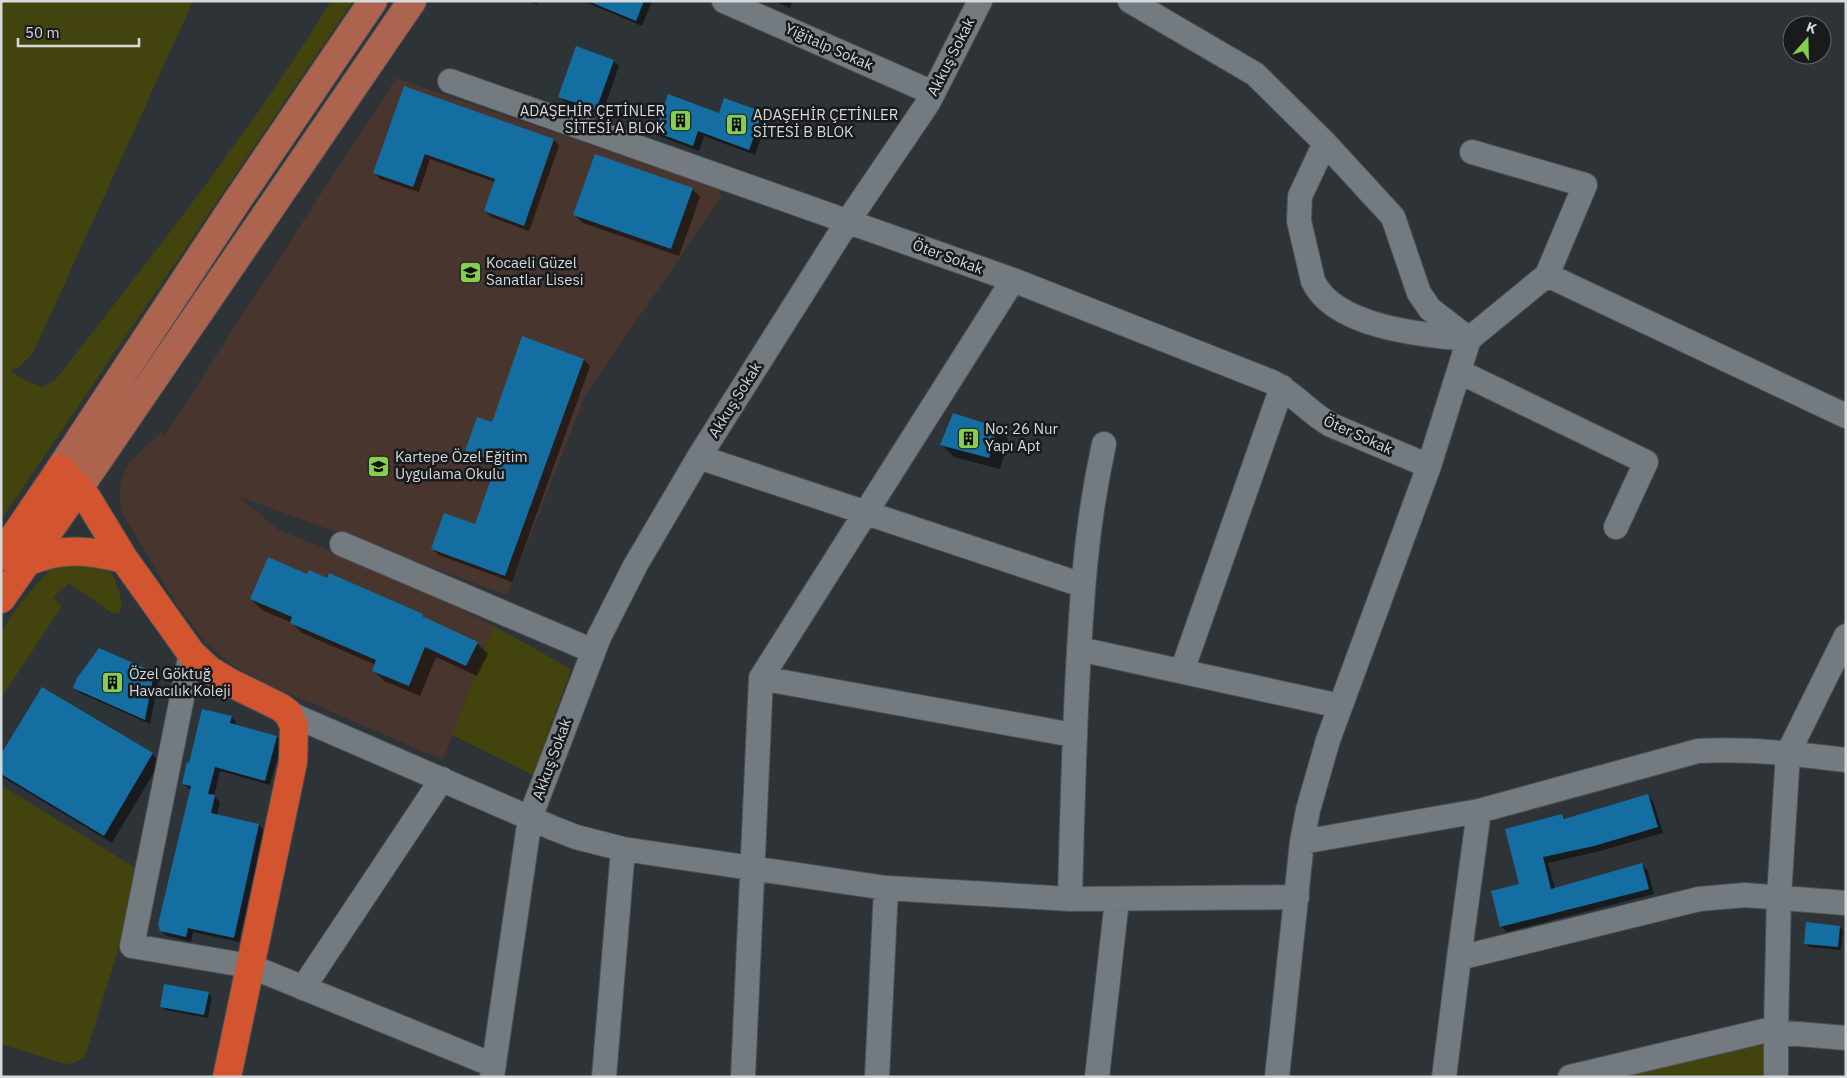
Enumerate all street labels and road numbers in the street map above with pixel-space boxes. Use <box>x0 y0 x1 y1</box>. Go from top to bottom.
street label: Akkuş Sokak <box>923 14 978 99</box>
street label: Yiğitalp Sokak <box>782 19 876 74</box>
street label: Öter Sokak <box>910 235 986 278</box>
street label: Akkuş Sokak <box>704 358 765 441</box>
street label: Öter Sokak <box>1321 411 1396 458</box>
street label: Akkuş Sokak <box>528 715 575 802</box>

